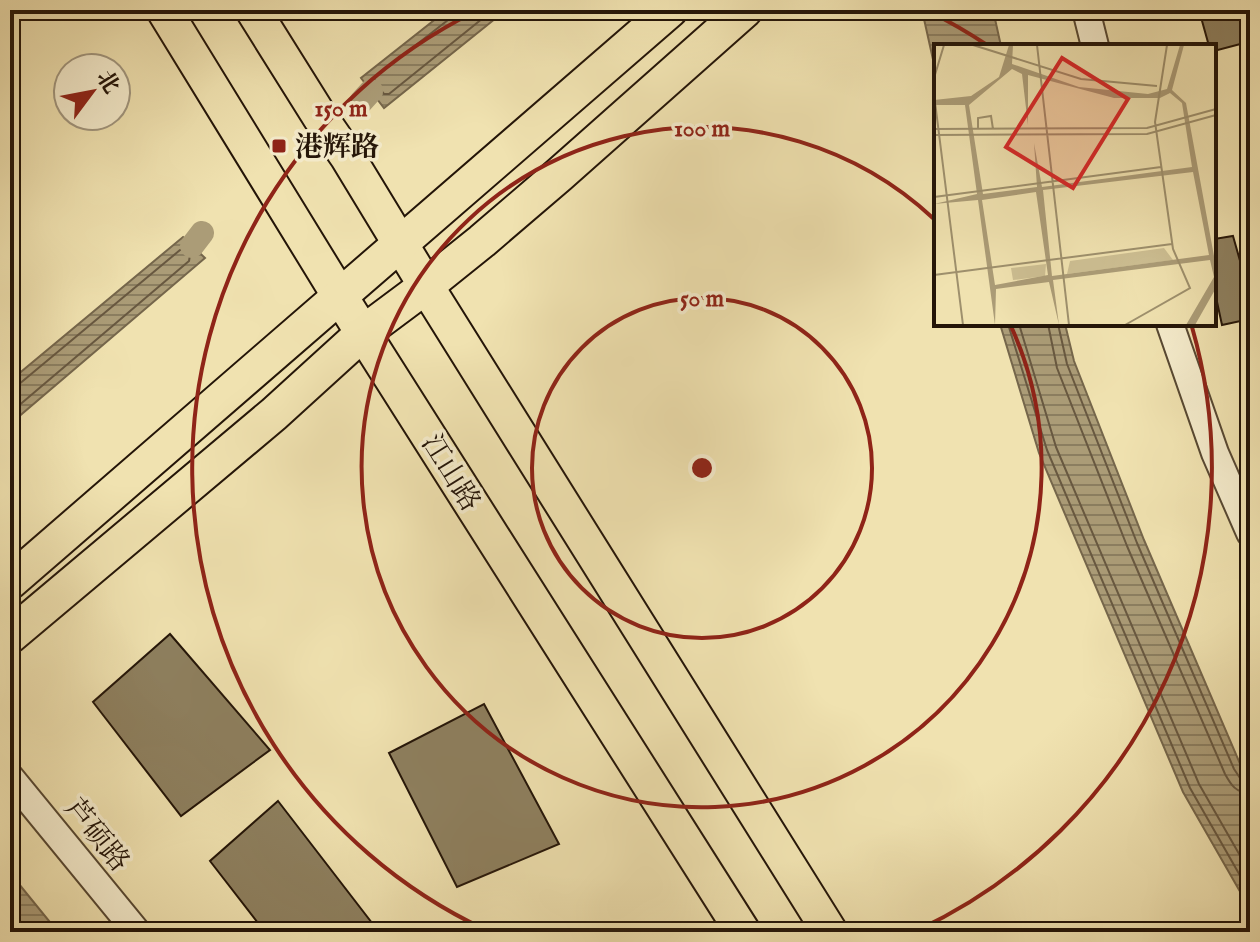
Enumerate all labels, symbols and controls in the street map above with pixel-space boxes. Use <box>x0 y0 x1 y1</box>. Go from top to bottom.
inset map <box>934 44 1216 326</box>
north arrow <box>52 52 132 132</box>
text: 北 <box>90 66 125 99</box>
text: 150 m <box>314 94 368 125</box>
text: 100 m <box>674 114 731 145</box>
place label: 港辉路 <box>295 131 379 166</box>
marker: 港辉路 <box>270 137 288 155</box>
text: 50 m <box>680 284 725 315</box>
street label: 江山路 <box>413 428 487 518</box>
centre of rings <box>688 454 716 482</box>
street label: 芦硕路 <box>56 792 136 879</box>

